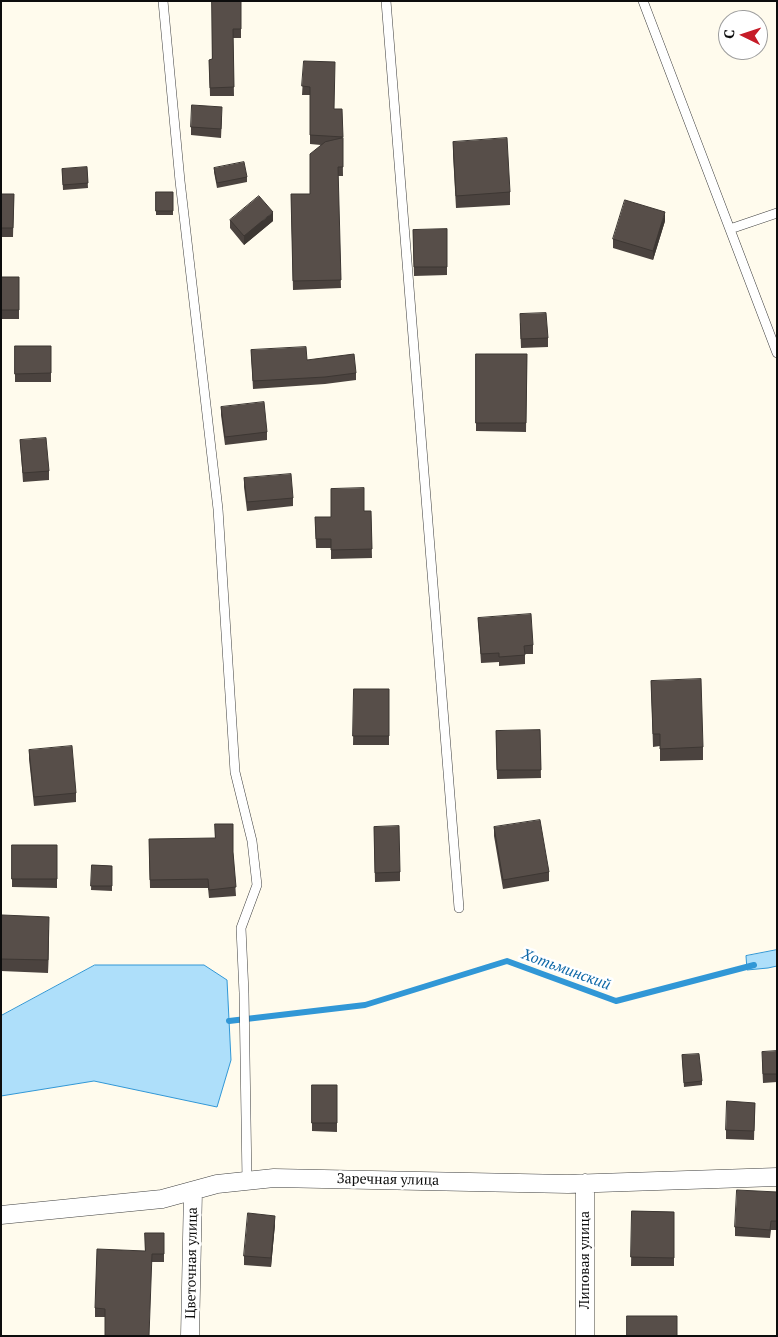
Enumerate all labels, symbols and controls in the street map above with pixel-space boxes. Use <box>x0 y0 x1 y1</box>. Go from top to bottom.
north arrow <box>718 10 768 60</box>
text: С <box>719 29 738 39</box>
water label: Хотьминский <box>519 946 613 994</box>
street label: Заречная улица <box>337 1171 439 1189</box>
street label: Цветочная улица <box>183 1207 201 1319</box>
street label: Липовая улица <box>577 1211 593 1309</box>

